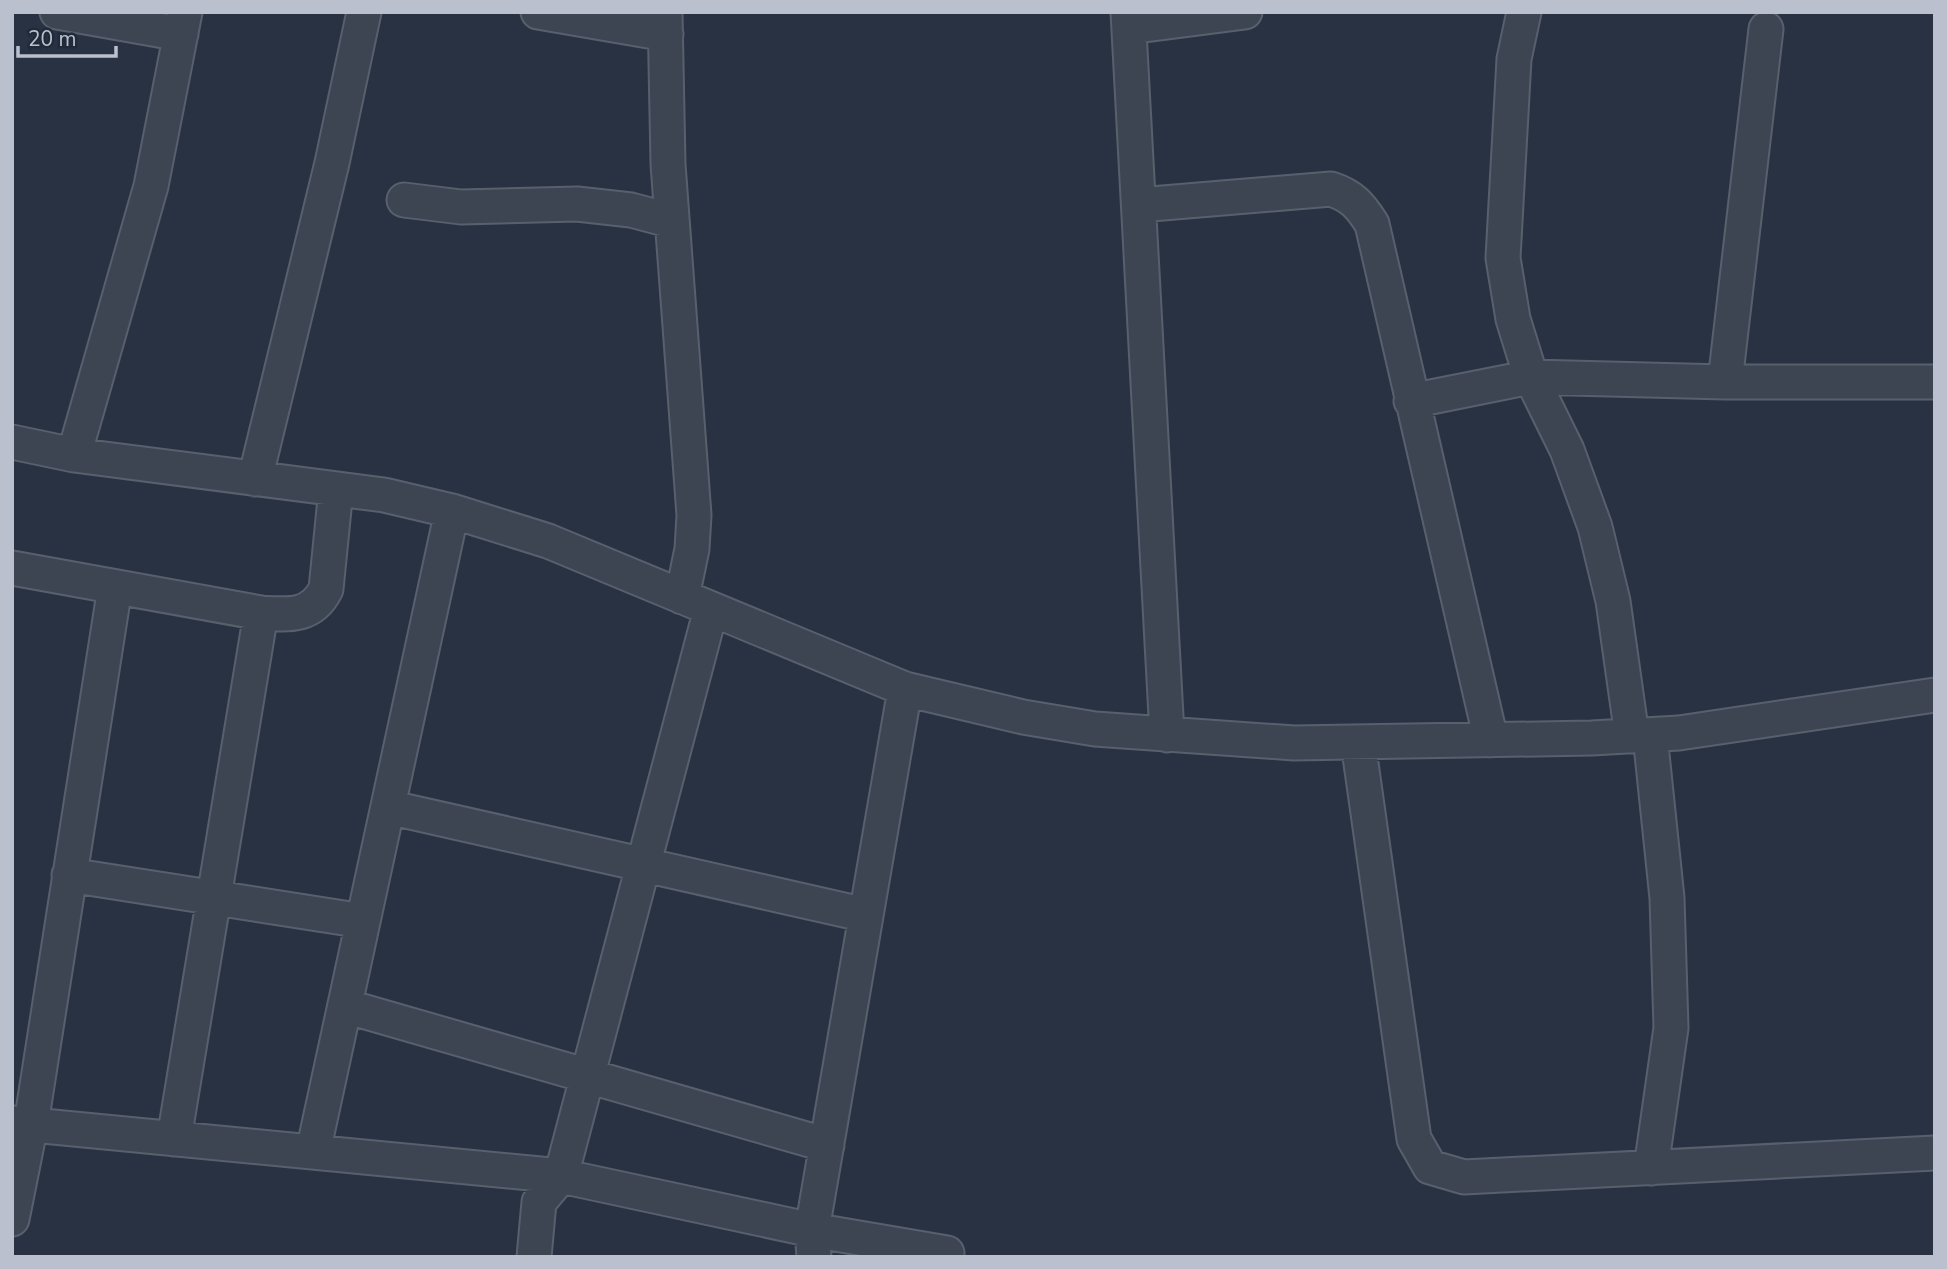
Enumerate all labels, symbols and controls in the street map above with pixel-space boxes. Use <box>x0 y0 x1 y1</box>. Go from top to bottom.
scale bar <box>18 14 116 58</box>
text: 20 m <box>28 25 77 53</box>

